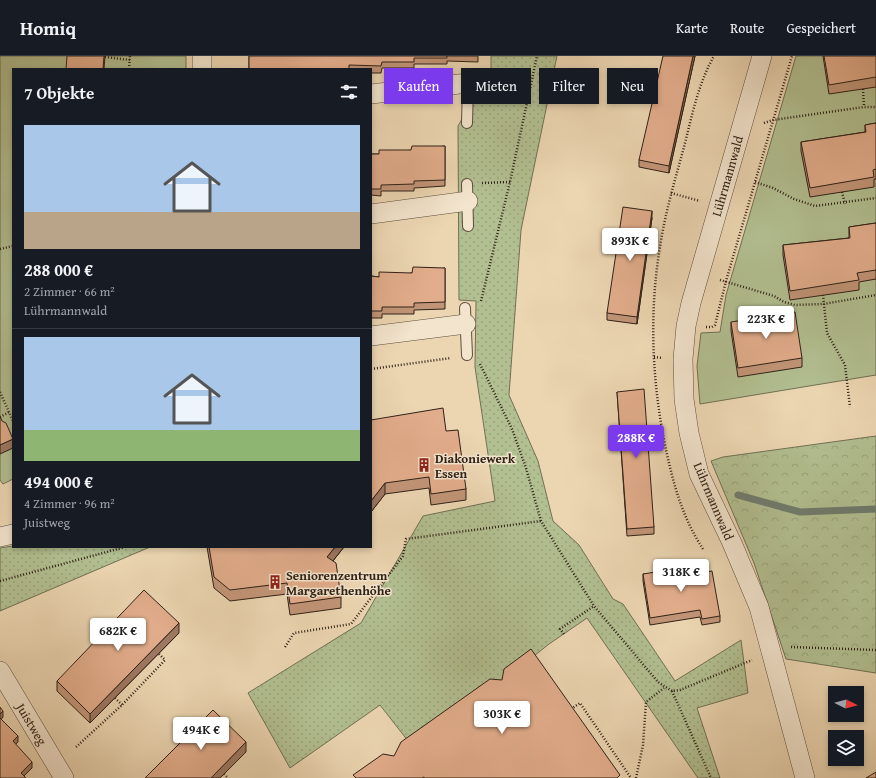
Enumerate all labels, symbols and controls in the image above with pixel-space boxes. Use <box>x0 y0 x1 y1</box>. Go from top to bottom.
text: Homiq <box>20 14 76 42</box>
text: Karte <box>676 18 708 38</box>
text: Route <box>730 18 764 38</box>
text: Gespeichert <box>786 18 856 38</box>
chip: Kaufen <box>384 68 453 104</box>
chip: Mieten <box>461 68 531 104</box>
chip: Filter <box>539 68 599 104</box>
chip: Neu <box>607 68 658 104</box>
text: 7 Objekte <box>24 80 94 105</box>
icon: filters <box>338 81 360 103</box>
street label: Lührmannwald <box>707 133 748 219</box>
icon: home <box>156 151 228 223</box>
pin: 893K € <box>597 228 663 262</box>
text: 893K € <box>611 231 649 250</box>
text: 288 000 € <box>24 257 93 282</box>
text: 2 Zimmer · 66 m² <box>24 282 115 301</box>
text: Lührmannwald <box>24 301 107 320</box>
pin: 223K € <box>733 306 799 340</box>
text: 223K € <box>747 309 785 328</box>
icon: home <box>156 363 228 435</box>
pin: 288K € <box>603 425 669 459</box>
text: 288K € <box>617 428 655 447</box>
place label: Diakoniewerk Essen <box>435 449 516 483</box>
building icon: Diakoniewerk Essen <box>416 457 432 473</box>
street label: Lührmannwald <box>689 459 739 543</box>
text: 494 000 € <box>24 469 93 494</box>
text: 4 Zimmer · 96 m² <box>24 494 115 513</box>
text: Juistweg <box>24 513 70 532</box>
pin: 318K € <box>648 559 714 593</box>
text: 318K € <box>662 562 700 581</box>
place label: Seniorenzentrum Margarethenhöhe <box>286 566 391 600</box>
building icon: Seniorenzentrum Margarethenhöhe <box>267 574 283 590</box>
pin: 682K € <box>85 618 151 652</box>
text: 682K € <box>99 621 137 640</box>
north arrow <box>828 686 864 722</box>
map controls <box>828 686 864 766</box>
street label: Juistweg <box>11 698 52 749</box>
pin: 303K € <box>469 701 535 735</box>
text: 303K € <box>483 704 521 723</box>
pin: 494K € <box>168 717 234 751</box>
text: 494K € <box>182 720 220 739</box>
button: layers <box>828 730 864 766</box>

